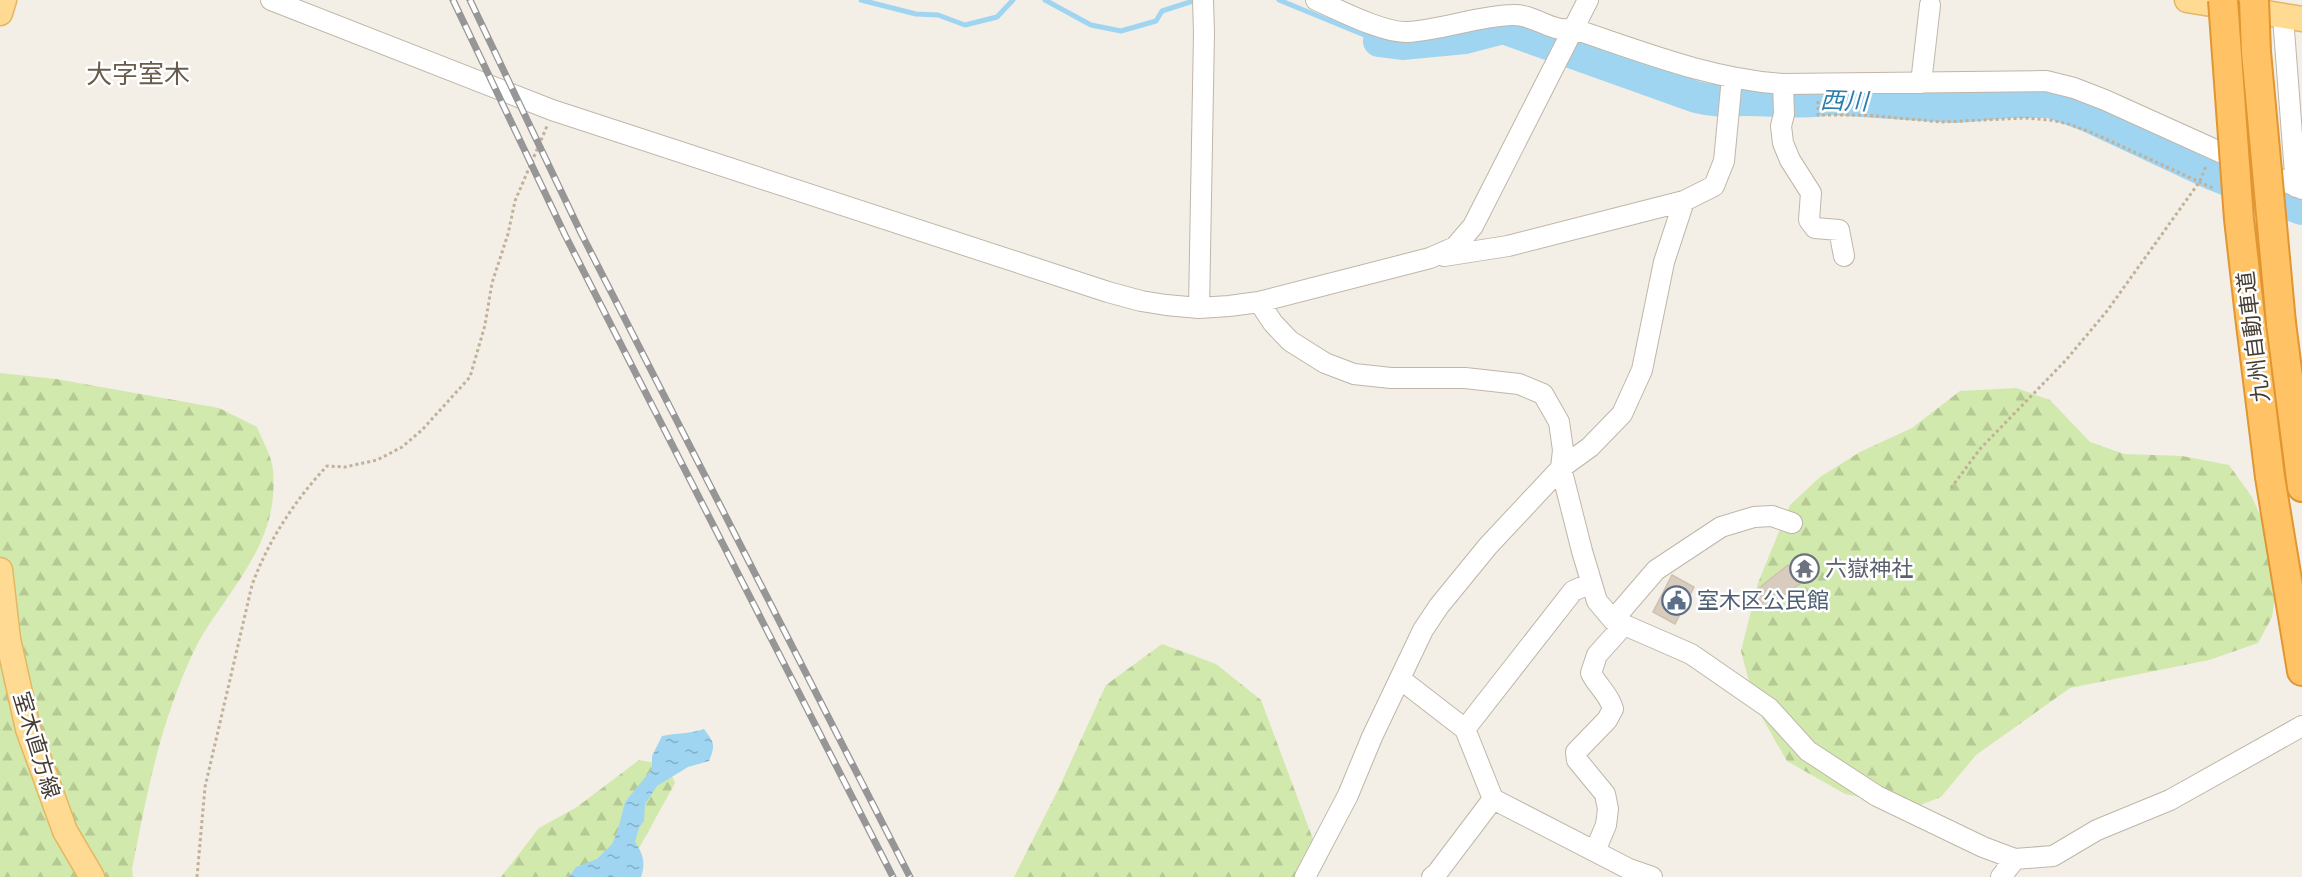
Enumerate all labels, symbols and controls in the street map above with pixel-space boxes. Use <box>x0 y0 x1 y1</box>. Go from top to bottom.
district label: 大字室木 <box>86 57 190 88</box>
water label: 西川 <box>1820 84 1872 115</box>
street label: 九州自動車道 <box>2231 270 2273 404</box>
temple icon: 六嶽神社 <box>1788 552 1820 584</box>
place label: 六嶽神社 <box>1825 554 1913 580</box>
public building icon: 室木区公民館 <box>1660 584 1692 616</box>
place label: 室木区公民館 <box>1697 586 1829 612</box>
street label: 室木直方線 <box>9 688 66 801</box>

